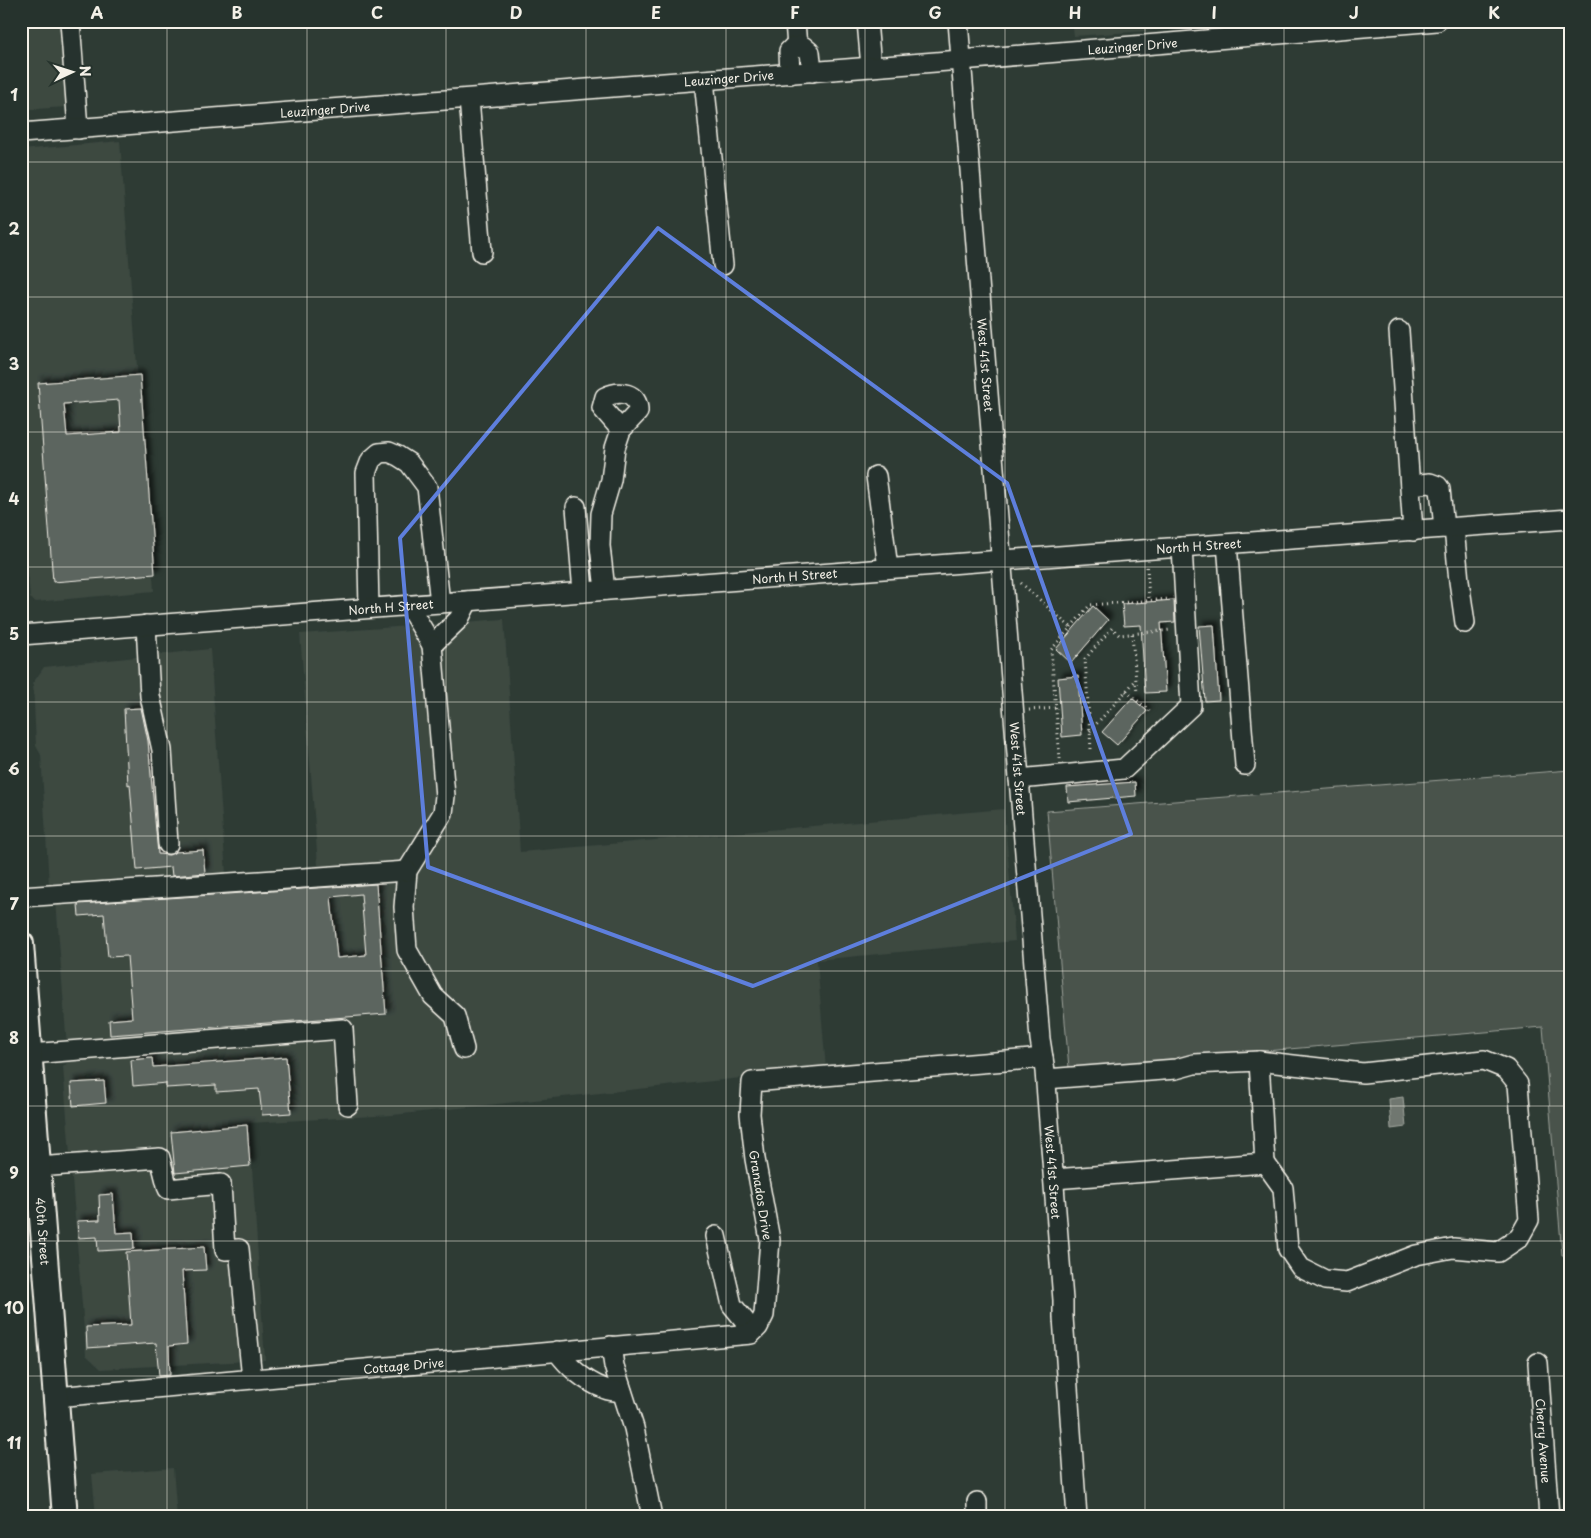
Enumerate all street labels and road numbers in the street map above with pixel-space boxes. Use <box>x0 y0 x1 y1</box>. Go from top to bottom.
street label: Leuzinger Drive <box>1087 33 1178 59</box>
street label: Leuzinger Drive <box>683 66 774 90</box>
street label: Leuzinger Drive <box>279 97 371 122</box>
street label: West 41st Street <box>973 317 998 413</box>
street label: North H Street <box>1155 534 1242 558</box>
street label: North H Street <box>752 564 838 588</box>
street label: North H Street <box>348 594 434 619</box>
street label: West 41st Street <box>1005 721 1031 817</box>
street label: West 41st Street <box>1040 1124 1066 1220</box>
street label: Granados Drive <box>745 1149 777 1241</box>
street label: 40th Street <box>31 1197 55 1266</box>
street label: Cottage Drive <box>362 1353 445 1378</box>
street label: Cherry Avenue <box>1532 1398 1556 1484</box>

